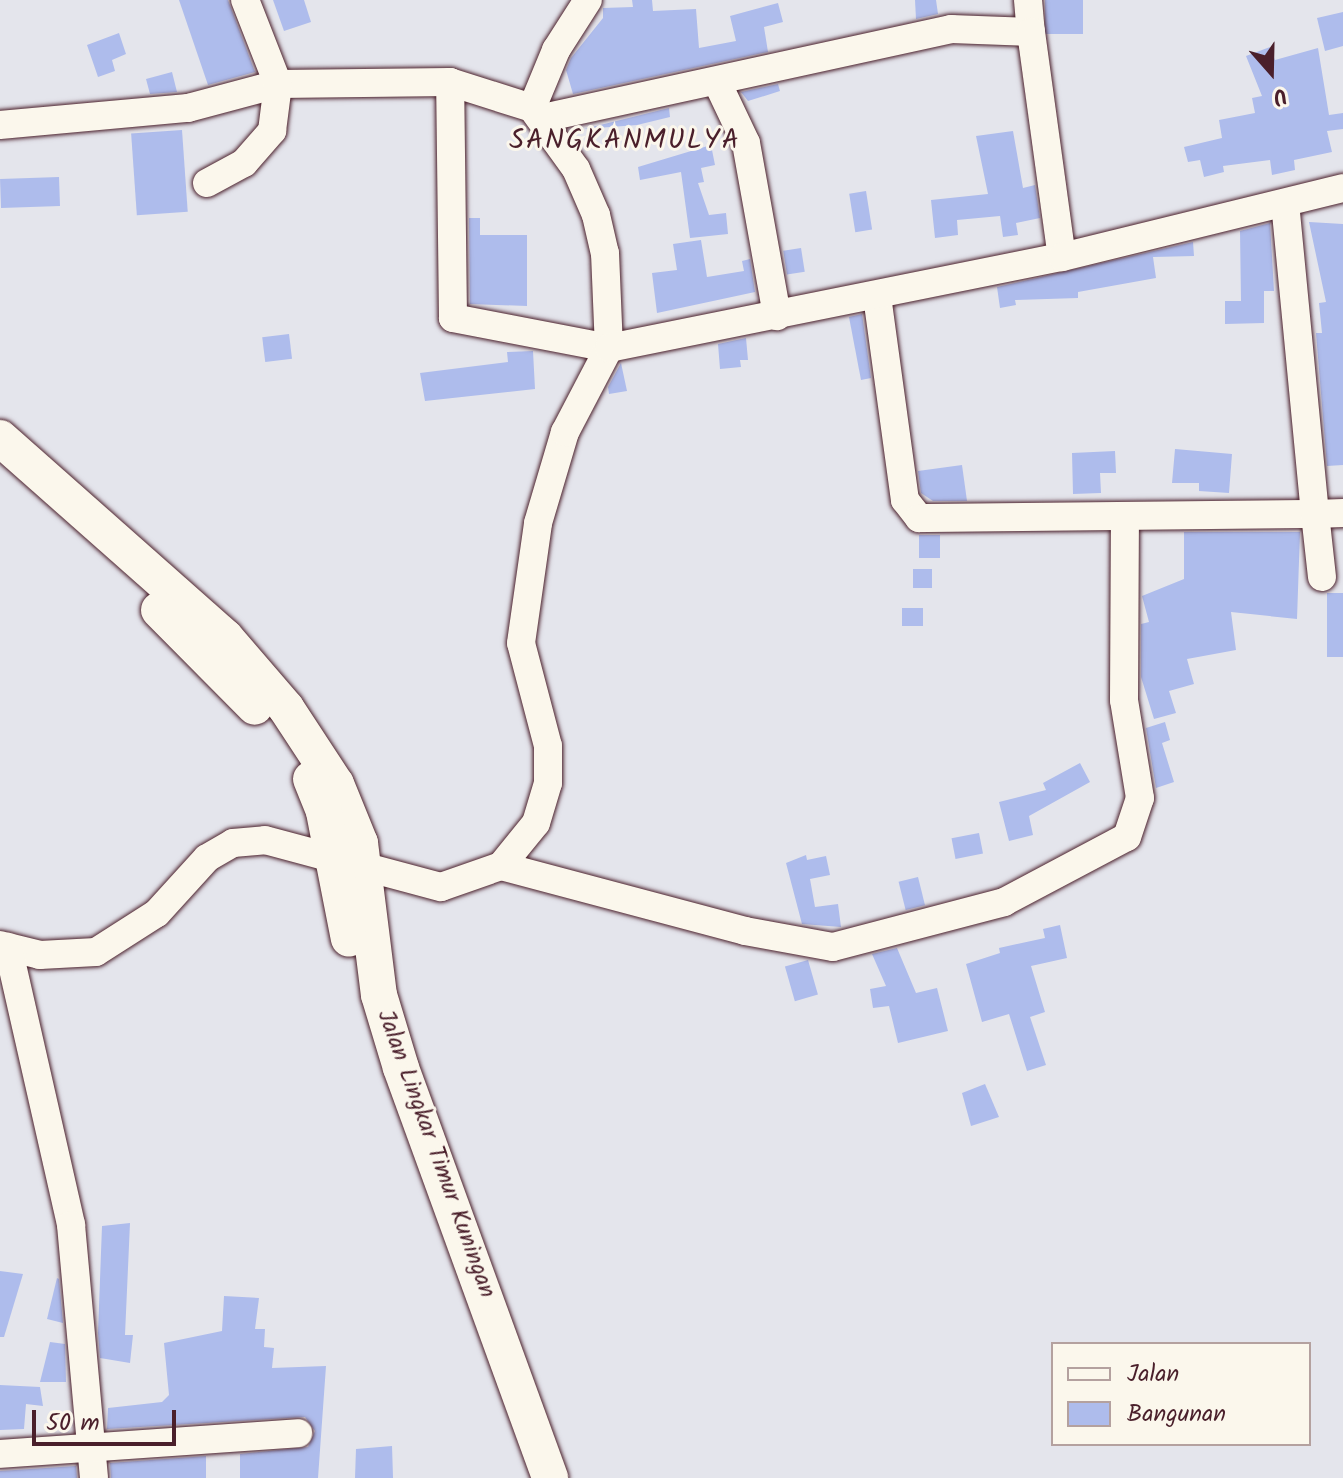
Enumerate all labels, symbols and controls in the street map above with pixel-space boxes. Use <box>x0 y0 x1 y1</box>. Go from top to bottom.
north arrow <box>1231 32 1311 112</box>
text: U <box>1267 76 1292 114</box>
district label: SANGKANMULYA <box>509 124 741 158</box>
street label: Jalan Lingkar Timur Kuningan <box>370 1006 502 1302</box>
legend <box>1051 1342 1311 1446</box>
text: Jalan <box>1127 1355 1179 1394</box>
scale bar <box>36 1394 180 1444</box>
text: Bangunan <box>1127 1395 1226 1434</box>
text: 50 m <box>46 1404 100 1443</box>

